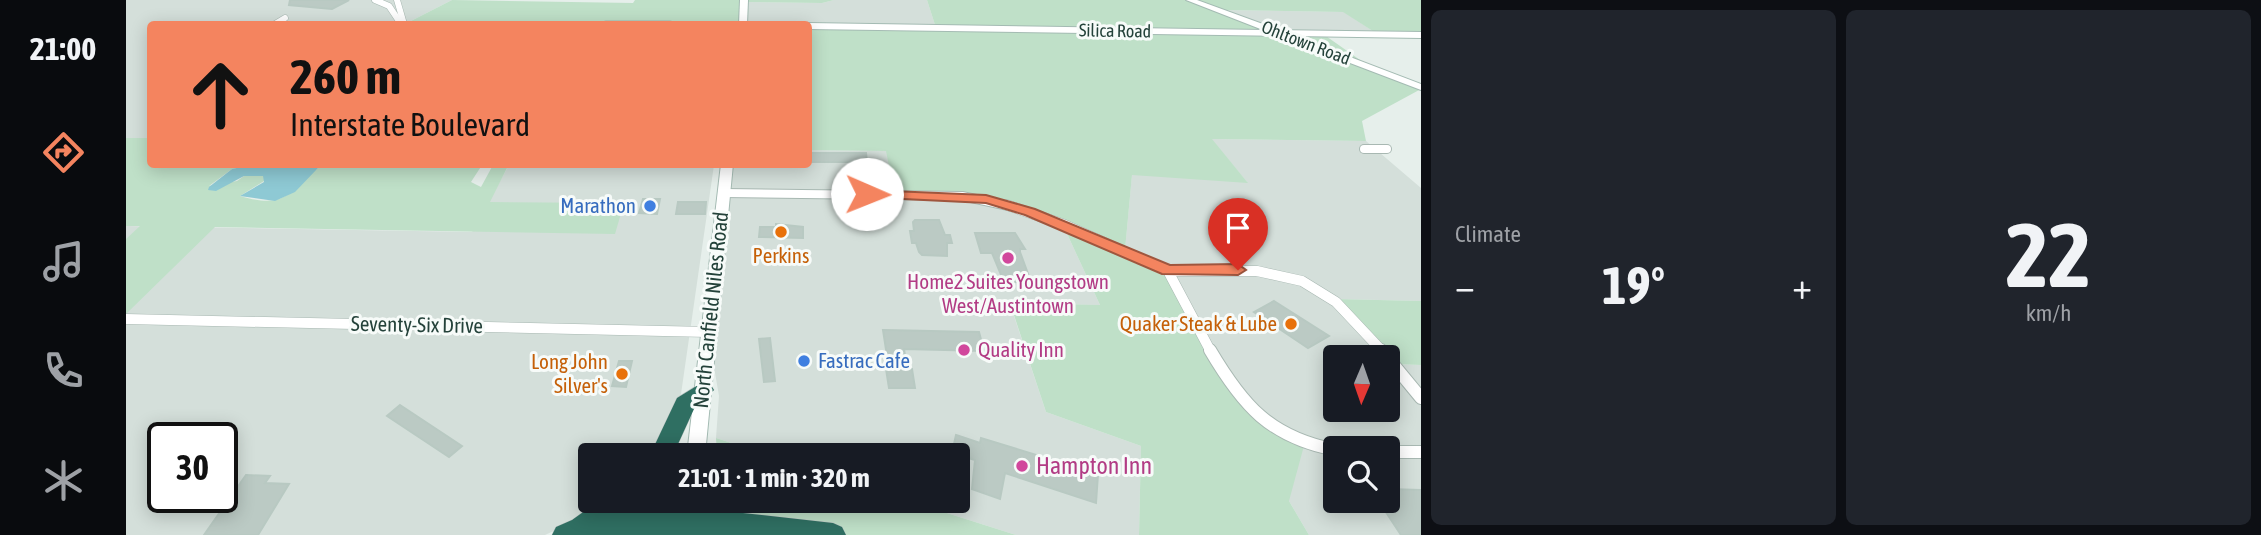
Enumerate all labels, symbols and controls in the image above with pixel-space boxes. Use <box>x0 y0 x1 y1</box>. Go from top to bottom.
street label: Ohltown Road <box>1259 16 1354 69</box>
street label: Silica Road <box>1079 19 1151 42</box>
text: 21:00 <box>30 30 96 67</box>
text: 260 m <box>290 48 401 104</box>
icon: ahead <box>175 49 266 140</box>
text: Interstate Boulevard <box>290 106 530 143</box>
icon: directions <box>39 128 88 177</box>
position arrow <box>830 157 904 231</box>
place label: Marathon <box>560 193 636 217</box>
marker: Marathon <box>642 198 658 214</box>
pin <box>1208 198 1268 270</box>
text: 22 <box>2006 202 2091 306</box>
icon: arrive <box>1219 209 1257 247</box>
street label: North Canfield Niles Road <box>688 210 732 409</box>
text: Climate <box>1455 221 1521 247</box>
marker: Perkins <box>773 224 789 240</box>
icon: music <box>39 237 88 286</box>
place label: Perkins <box>753 243 809 267</box>
marker: Home2 Suites Youngstown West/Austintown <box>1000 250 1016 266</box>
text: 19° <box>1602 255 1665 315</box>
text: − <box>1455 264 1475 307</box>
text: + <box>1792 264 1812 307</box>
place label: Home2 Suites Youngstown West/Austintown <box>907 269 1109 317</box>
text: km/h <box>2026 300 2071 326</box>
street label: Seventy-Six Drive <box>351 311 483 337</box>
place label: Quaker Steak & Lube <box>1120 311 1277 335</box>
marker: Quaker Steak & Lube <box>1283 316 1299 332</box>
place label: Quality Inn <box>978 337 1064 361</box>
marker: Quality Inn <box>956 342 972 358</box>
north arrow <box>1323 345 1400 422</box>
map controls <box>1323 345 1400 513</box>
icon: phone <box>39 346 88 395</box>
place label: Fastrac Cafe <box>818 348 910 372</box>
place label: Long John Silver's <box>531 349 608 397</box>
marker: Fastrac Cafe <box>796 353 812 369</box>
marker: Long John Silver's <box>614 366 630 382</box>
speed limit sign: 30 <box>147 422 238 513</box>
button: search <box>1323 436 1400 513</box>
place label: Hampton Inn <box>1036 452 1152 479</box>
icon: climate <box>39 456 88 505</box>
marker: Hampton Inn <box>1014 458 1030 474</box>
text: 21:01 · 1 min · 320 m <box>678 463 870 493</box>

